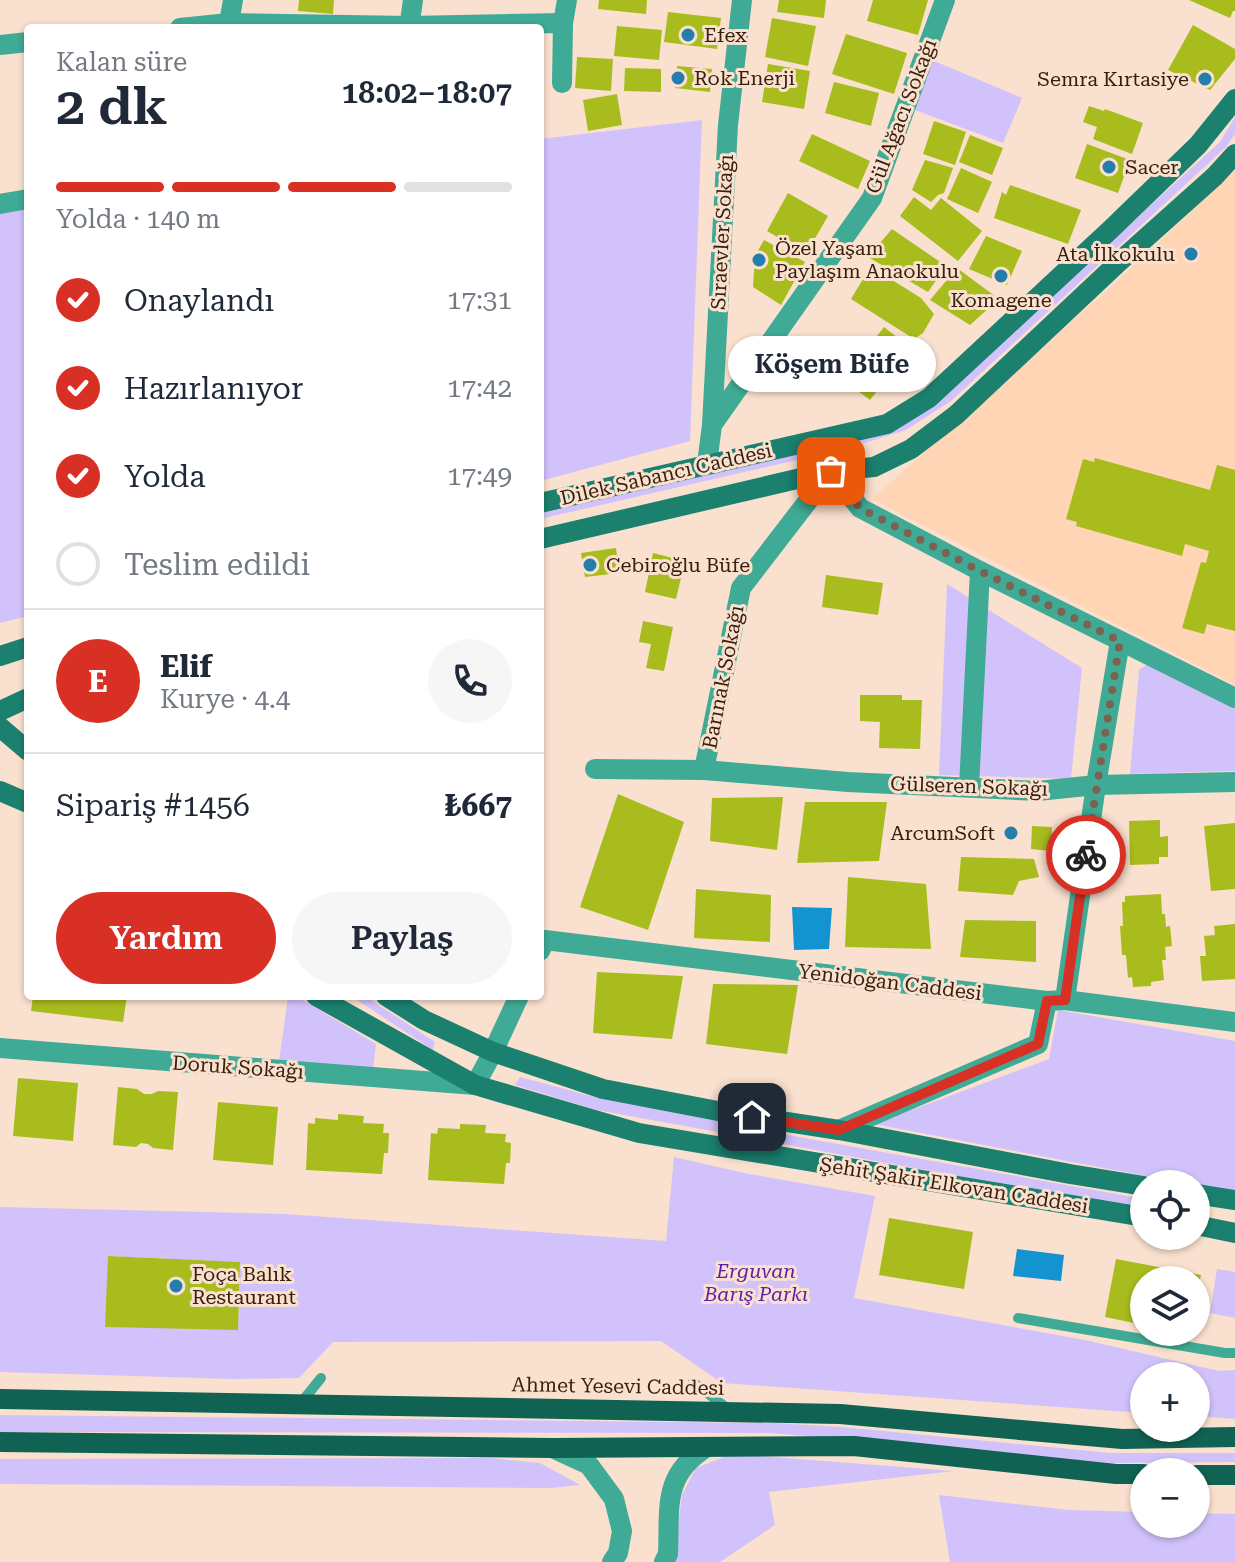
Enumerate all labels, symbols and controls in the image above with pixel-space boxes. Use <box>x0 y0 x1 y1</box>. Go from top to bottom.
place label: Efex <box>704 23 747 47</box>
marker: Efex <box>679 26 697 44</box>
street label: Gül Ağacı Sokağı <box>860 35 942 197</box>
text: Kalan süre <box>56 47 187 77</box>
place label: Rok Enerji <box>694 66 795 90</box>
place label: Semra Kırtasiye <box>1037 67 1189 91</box>
marker: Rok Enerji <box>669 69 687 87</box>
marker: Semra Kırtasiye <box>1196 70 1214 88</box>
text: 18:02–18:07 <box>342 75 512 110</box>
text: 2 dk <box>56 76 167 137</box>
street label: Sıraevler Sokağı <box>706 154 738 310</box>
place label: Sacer <box>1125 155 1179 179</box>
marker: Sacer <box>1100 158 1118 176</box>
text: Yolda · 140 m <box>56 204 220 234</box>
place label: Özel Yaşam Paylaşım Anaokulu <box>775 236 960 283</box>
place label: Ata İlkokulu <box>1056 242 1176 266</box>
marker: Ata İlkokulu <box>1182 245 1200 263</box>
marker: Özel Yaşam Paylaşım Anaokulu <box>750 251 768 269</box>
marker: Komagene <box>992 267 1010 285</box>
icon: check <box>56 278 100 322</box>
text: Onaylandı <box>124 283 274 318</box>
text: 17:31 <box>447 285 512 315</box>
place label: Komagene <box>950 288 1052 312</box>
callout: Köşem Büfe <box>727 335 935 391</box>
text: Köşem Büfe <box>754 349 910 379</box>
icon: check <box>56 366 100 410</box>
text: Hazırlanıyor <box>124 371 303 406</box>
text: 17:42 <box>447 373 512 403</box>
pin <box>797 437 865 505</box>
street label: Dilek Sabancı Caddesi <box>558 438 774 510</box>
icon: bag <box>809 449 853 493</box>
icon: check <box>56 454 100 498</box>
text: Yolda <box>124 459 205 494</box>
text: 17:49 <box>447 461 512 491</box>
text: Teslim edildi <box>124 547 310 582</box>
place label: Cebiroğlu Büfe <box>606 553 750 577</box>
marker: Cebiroğlu Büfe <box>581 556 599 574</box>
street label: Barınak Sokağı <box>697 603 749 751</box>
button: phone <box>428 639 512 723</box>
text: Elif <box>160 649 212 684</box>
text: E <box>88 664 108 699</box>
text: Kurye · 4.4 <box>160 684 290 714</box>
street label: Gülseren Sokağı <box>890 771 1048 801</box>
text: Sipariş #1456 <box>56 788 250 823</box>
text: ₺667 <box>445 788 512 823</box>
courier <box>1046 815 1126 895</box>
place label: ArcumSoft <box>891 821 996 845</box>
marker: ArcumSoft <box>1002 824 1020 842</box>
icon: bike <box>1064 833 1108 877</box>
button: Yardım <box>56 892 276 984</box>
button: Paylaş <box>292 892 512 984</box>
street label: Yenidoğan Caddesi <box>797 959 983 1005</box>
street label: Doruk Sokağı <box>171 1050 305 1084</box>
pin <box>718 1083 786 1151</box>
icon: home <box>730 1095 774 1139</box>
street label: Şehit Şakir Elkovan Caddesi <box>818 1152 1090 1218</box>
map controls <box>1130 1170 1210 1538</box>
button: locate <box>1130 1170 1210 1250</box>
park label: Erguvan Barış Parkı <box>703 1259 808 1306</box>
place label: Foça Balık Restaurant <box>192 1262 296 1309</box>
button: layers <box>1130 1266 1210 1346</box>
marker: Foça Balık Restaurant <box>167 1277 185 1295</box>
button: + <box>1130 1362 1210 1442</box>
street label: Ahmet Yesevi Caddesi <box>511 1372 725 1400</box>
button: − <box>1130 1458 1210 1538</box>

